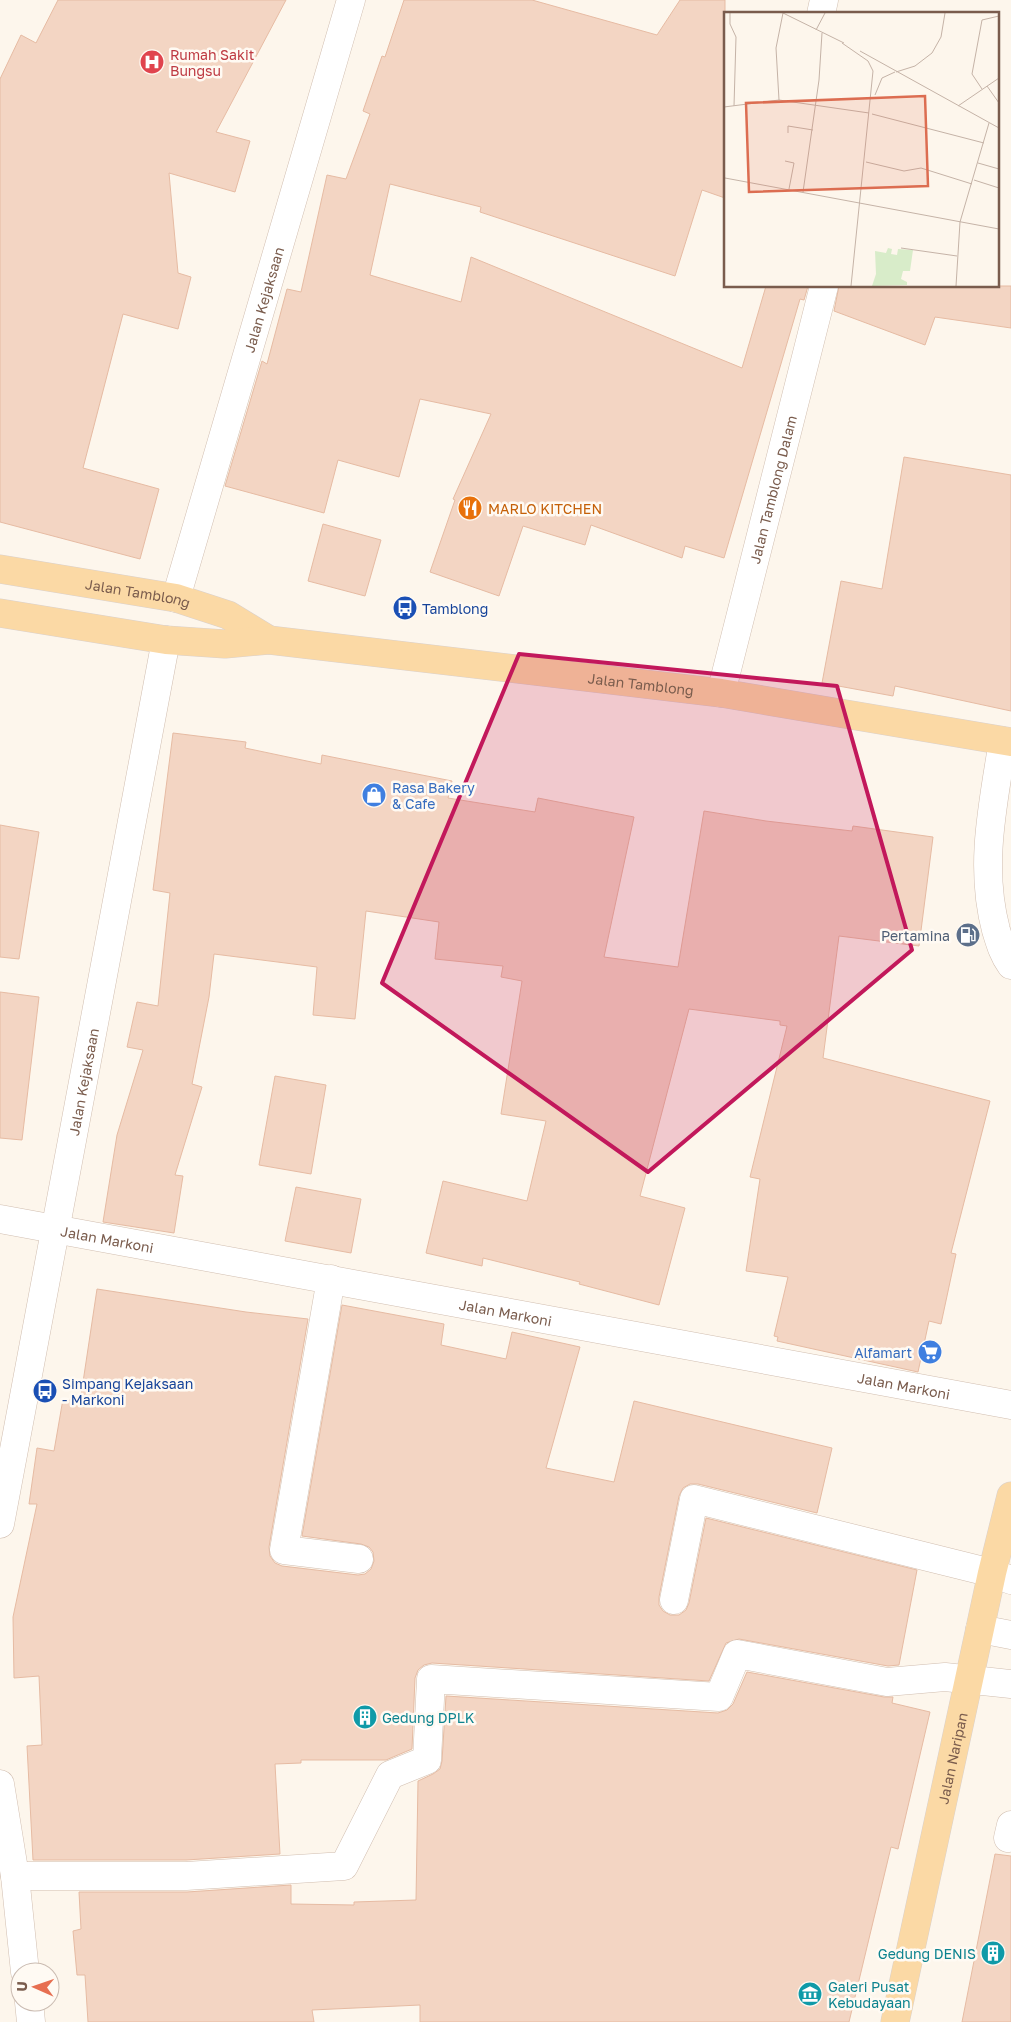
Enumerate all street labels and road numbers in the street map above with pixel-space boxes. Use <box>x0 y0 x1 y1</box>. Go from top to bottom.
street label: Jalan Kejaksaan <box>240 245 287 354</box>
street label: Jalan Tamblong Dalam <box>746 413 799 565</box>
street label: Jalan Tamblong <box>84 575 193 611</box>
street label: Jalan Tamblong <box>587 669 695 698</box>
street label: Jalan Kejaksaan <box>65 1026 101 1137</box>
street label: Jalan Markoni <box>59 1222 155 1256</box>
street label: Jalan Markoni <box>458 1295 553 1329</box>
street label: Jalan Markoni <box>856 1368 952 1402</box>
street label: Jalan Naripan <box>934 1711 970 1805</box>

